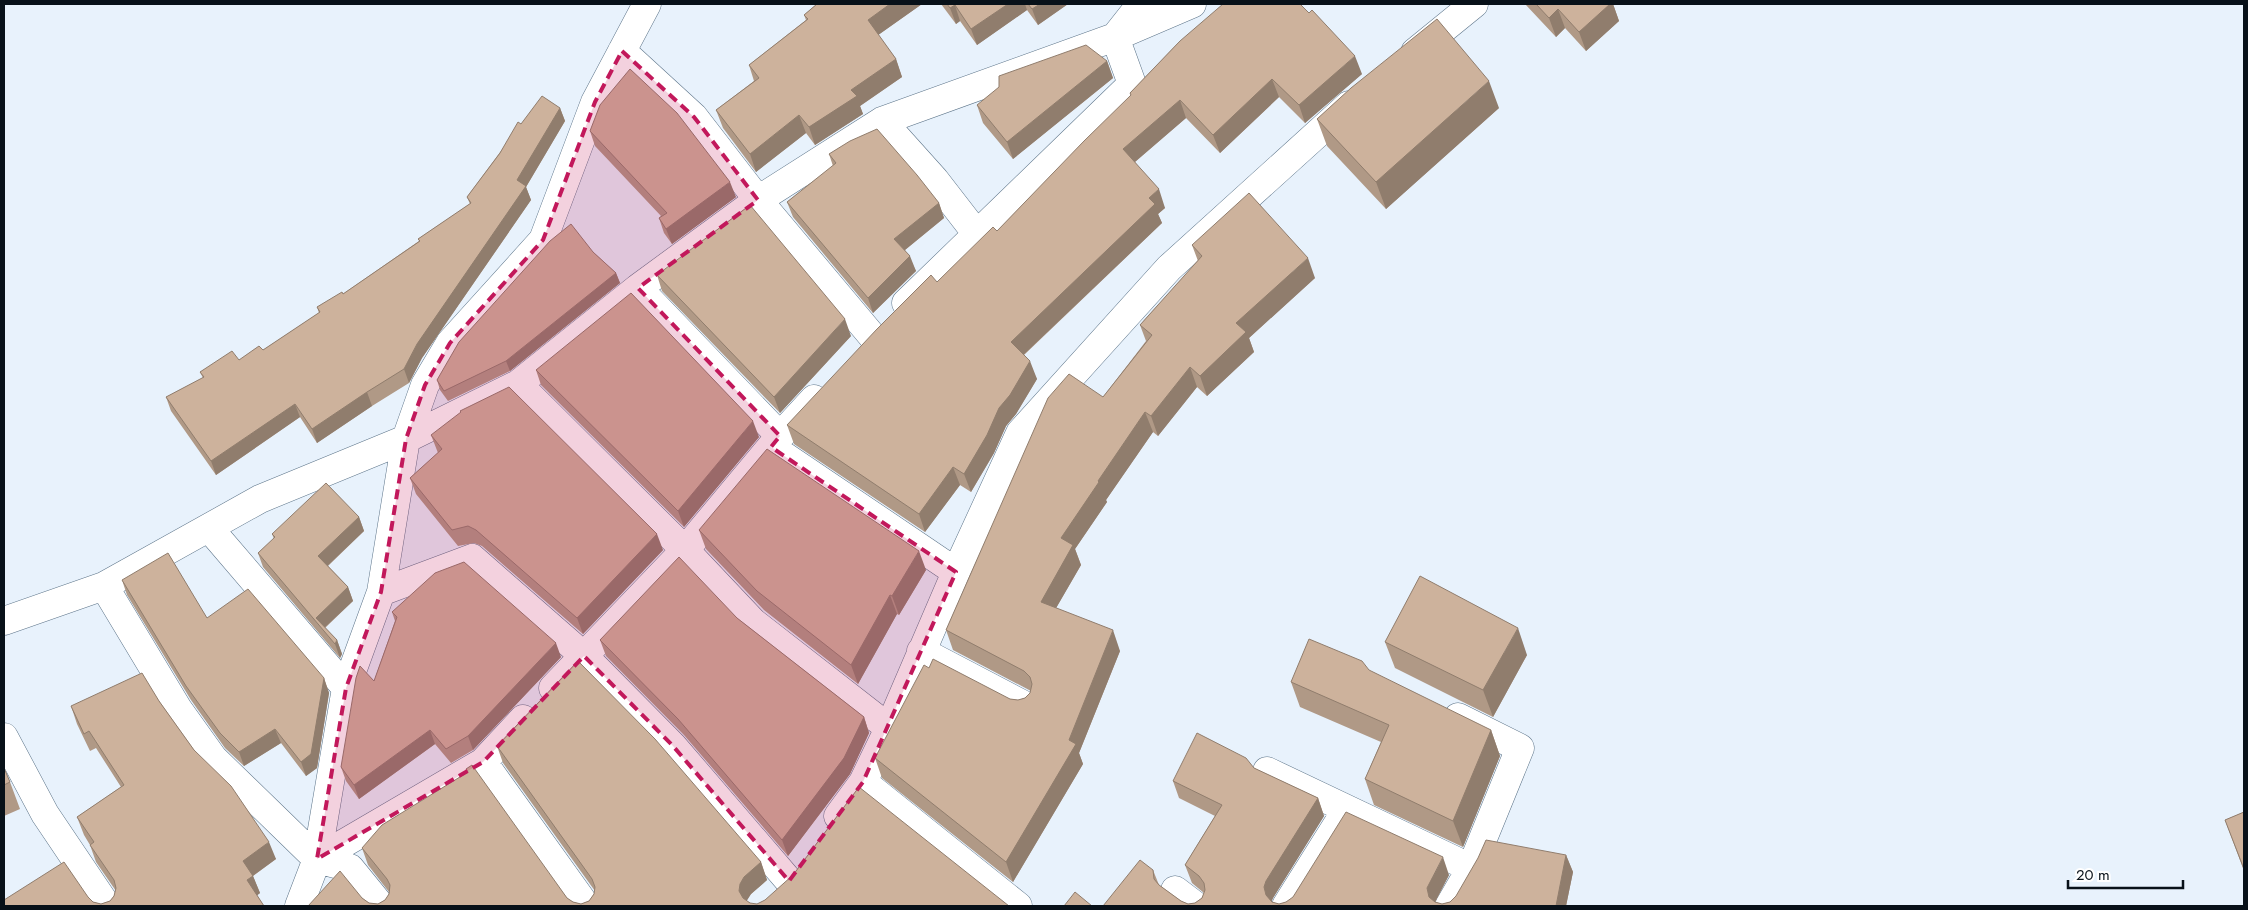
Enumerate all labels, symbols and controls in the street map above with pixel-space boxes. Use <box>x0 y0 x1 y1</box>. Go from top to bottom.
scale bar <box>2068 858 2183 890</box>
text: 20 m <box>2076 864 2110 886</box>

